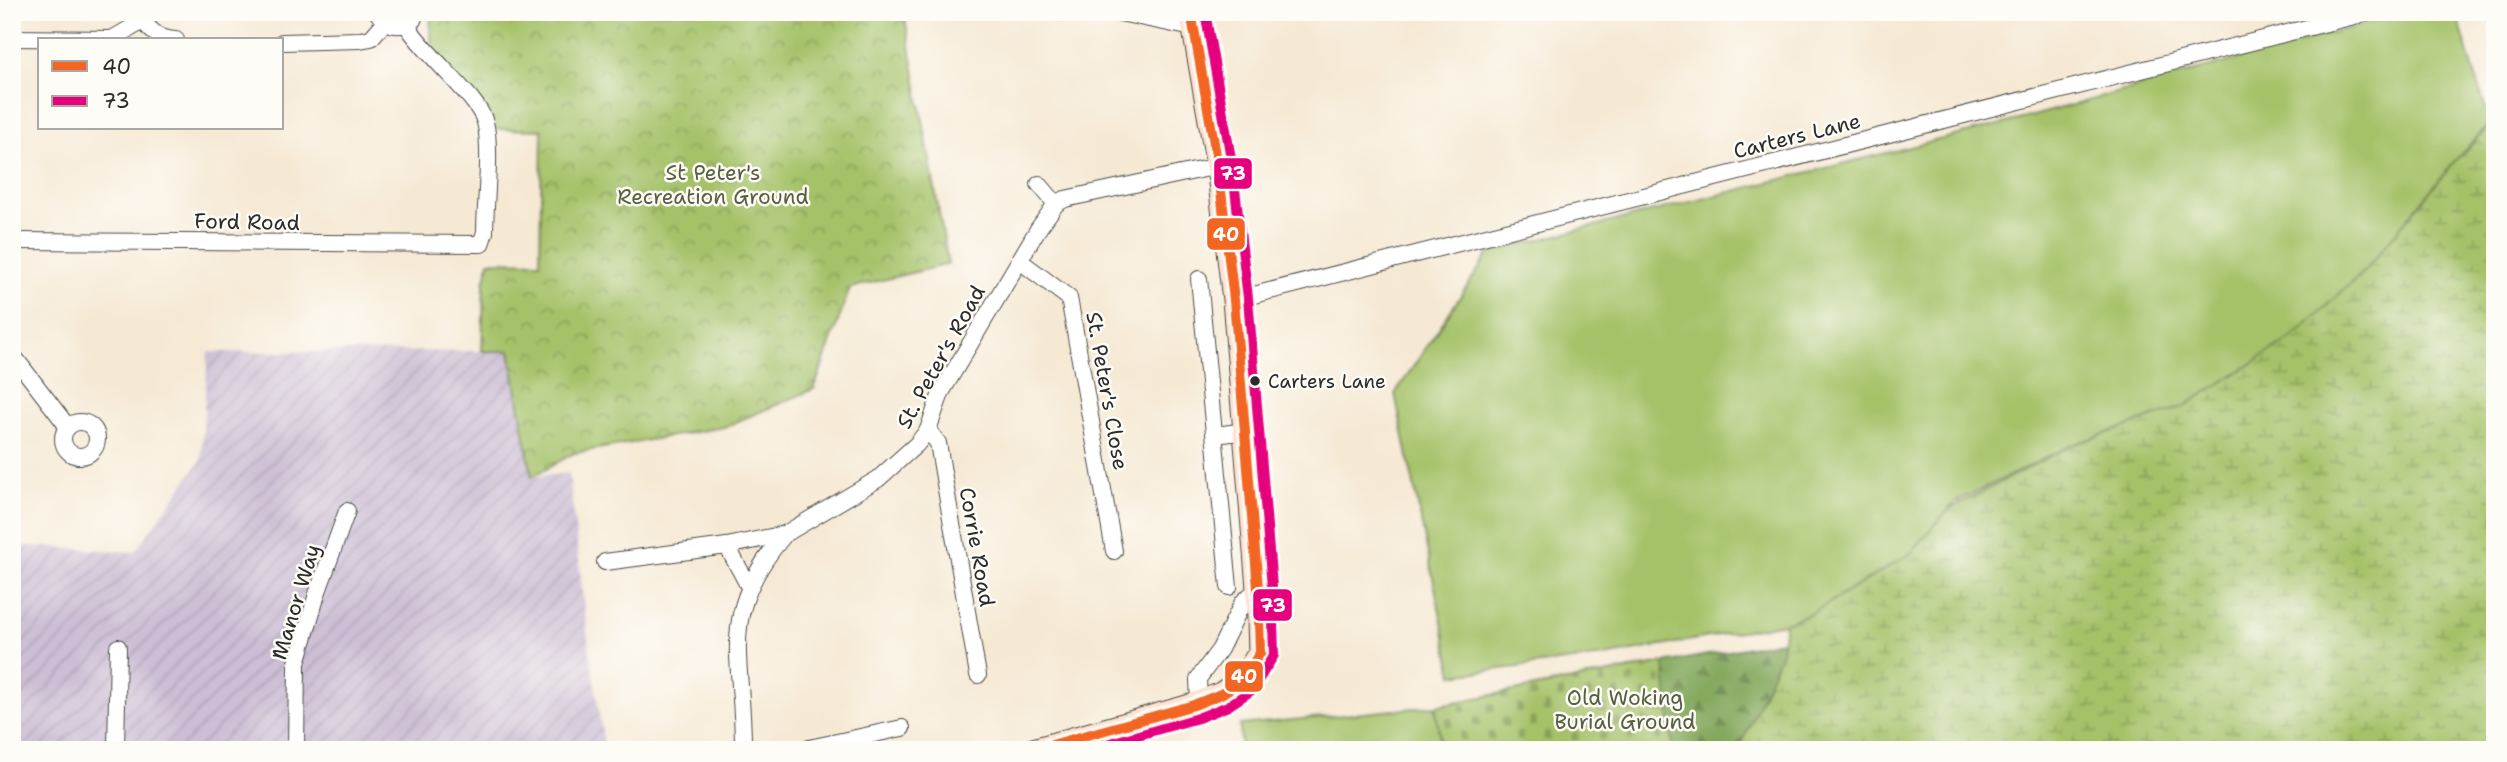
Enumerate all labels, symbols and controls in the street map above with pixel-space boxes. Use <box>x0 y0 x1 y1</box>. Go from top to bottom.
legend <box>38 38 284 130</box>
text: 40 <box>102 53 131 81</box>
text: 73 <box>102 87 130 115</box>
street label: Carters Lane <box>1730 107 1864 165</box>
line badge: 73 <box>1213 157 1253 190</box>
park label: St Peter's Recreation Ground <box>617 159 809 211</box>
text: 73 <box>1220 161 1246 186</box>
street label: Ford Road <box>194 207 300 237</box>
line badge: 40 <box>1206 217 1246 251</box>
text: 40 <box>1213 222 1239 247</box>
street label: St. Peter's Road <box>890 280 992 434</box>
street label: St. Peter's Close <box>1079 310 1135 472</box>
place label: Carters Lane <box>1268 369 1386 394</box>
marker: Carters Lane <box>1248 374 1262 388</box>
street label: Corrie Road <box>953 485 1001 609</box>
street label: Manor Way <box>265 541 327 663</box>
line badge: 73 <box>1252 588 1293 622</box>
text: 73 <box>1260 593 1286 618</box>
line badge: 40 <box>1224 660 1264 693</box>
text: 40 <box>1231 664 1257 689</box>
park label: Old Woking Burial Ground <box>1554 684 1696 736</box>

